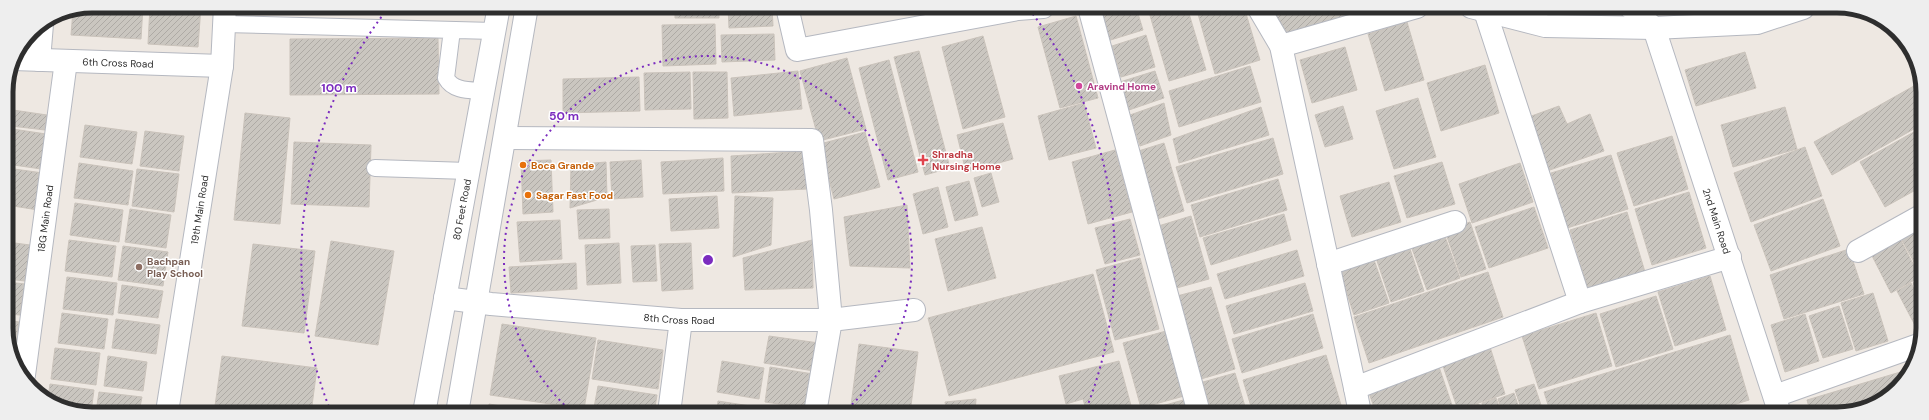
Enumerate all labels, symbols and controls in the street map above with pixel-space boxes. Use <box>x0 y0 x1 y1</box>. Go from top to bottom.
street label: 6th Cross Road <box>82 55 154 70</box>
text: 100 m <box>321 80 357 96</box>
place label: Aravind Home <box>1087 80 1156 93</box>
marker: Aravind Home <box>1074 81 1084 91</box>
text: 50 m <box>549 108 579 124</box>
place label: Shradha Nursing Home <box>932 148 1001 173</box>
marker: Shradha Nursing Home <box>917 154 929 166</box>
place label: Boca Grande <box>531 159 594 172</box>
marker: Boca Grande <box>518 160 528 170</box>
street label: 19th Main Road <box>187 174 211 245</box>
street label: 80 Feet Road <box>450 178 474 241</box>
street label: 18G Main Road <box>34 184 56 253</box>
street label: 2nd Main Road <box>1700 186 1734 256</box>
place label: Sagar Fast Food <box>536 189 613 202</box>
marker: Sagar Fast Food <box>523 190 533 200</box>
centre of rings <box>701 253 715 267</box>
place label: Bachpan Play School <box>147 255 203 280</box>
marker: Bachpan Play School <box>134 262 144 272</box>
street label: 8th Cross Road <box>643 310 714 327</box>

